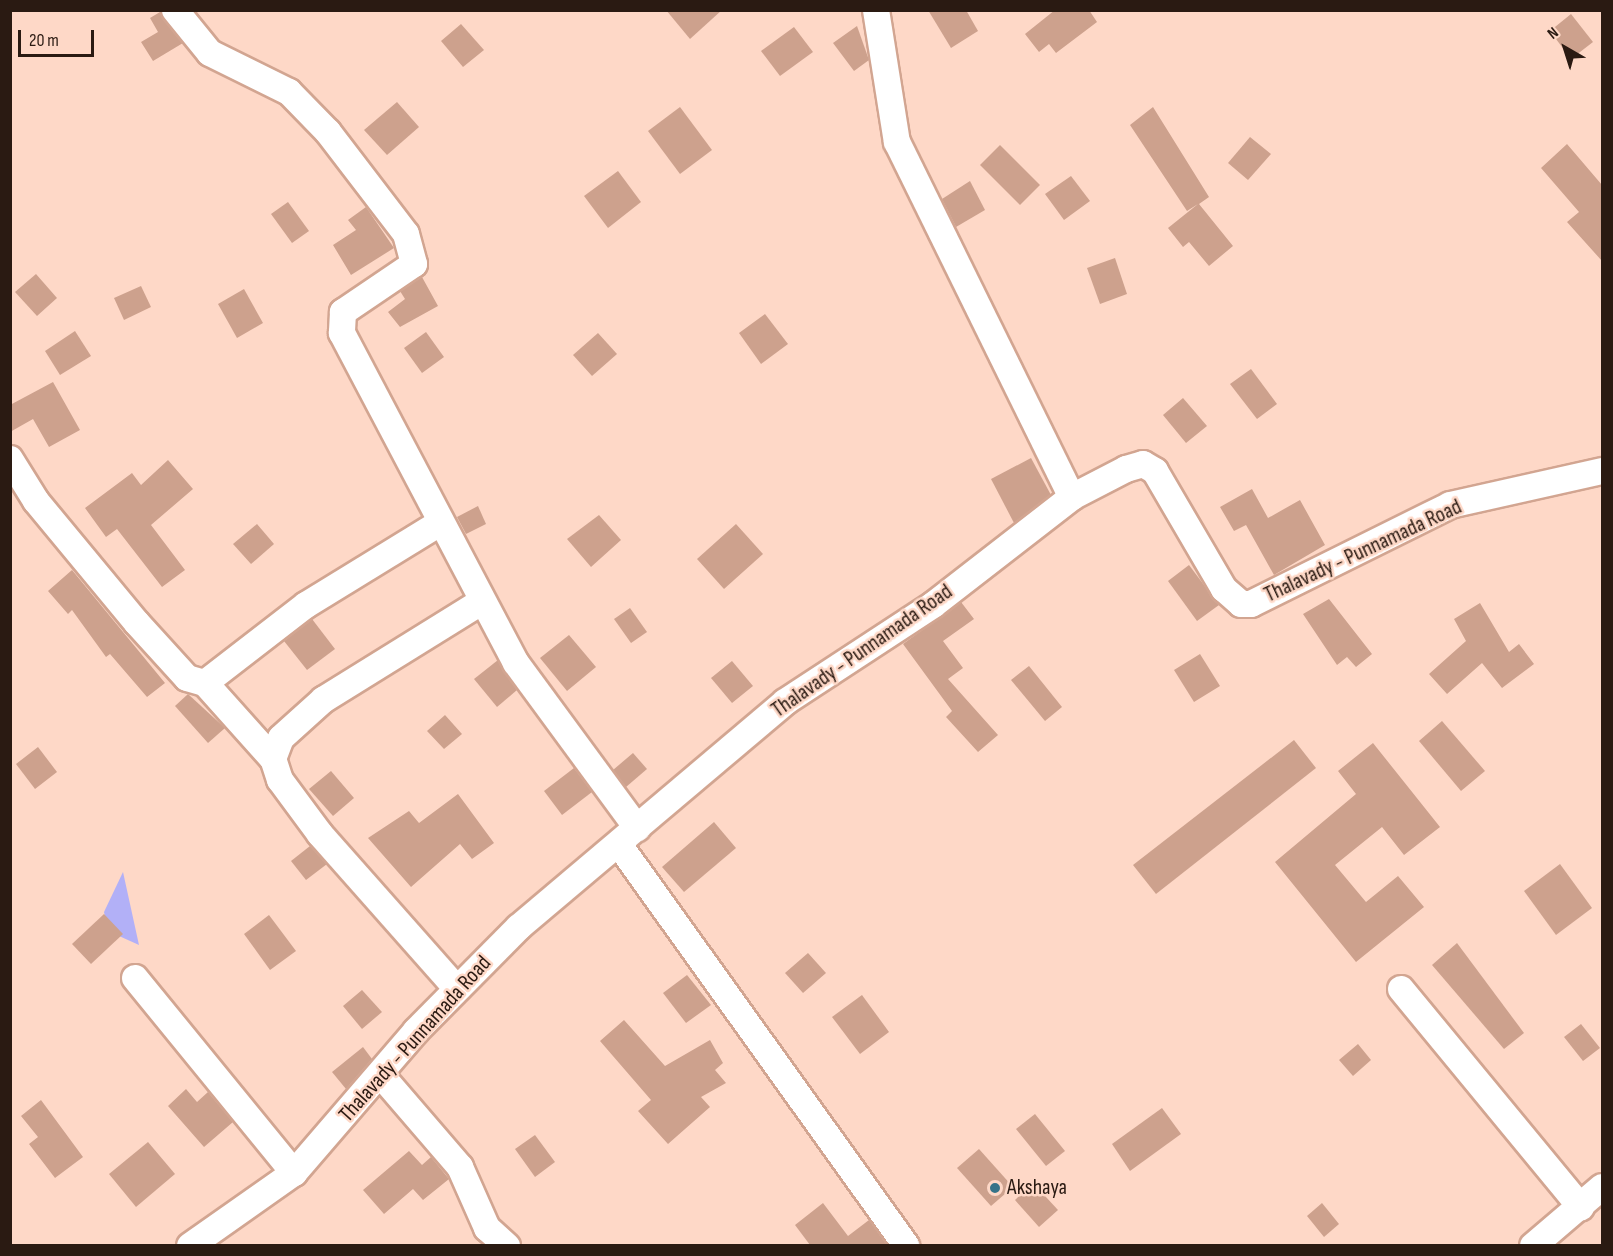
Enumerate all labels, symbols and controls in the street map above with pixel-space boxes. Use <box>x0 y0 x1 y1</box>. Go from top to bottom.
scale bar <box>21 18 98 56</box>
north arrow <box>1535 18 1595 78</box>
text: N <box>1544 24 1563 44</box>
text: 20 m <box>29 30 59 51</box>
street label: Thalavady - Punnamada Road <box>1260 494 1466 608</box>
street label: Thalavady - Punnamada Road <box>767 579 957 723</box>
street label: Thalavady - Punnamada Road <box>333 950 497 1128</box>
place label: Akshaya <box>1007 1175 1067 1201</box>
marker: Akshaya <box>988 1181 1002 1195</box>

